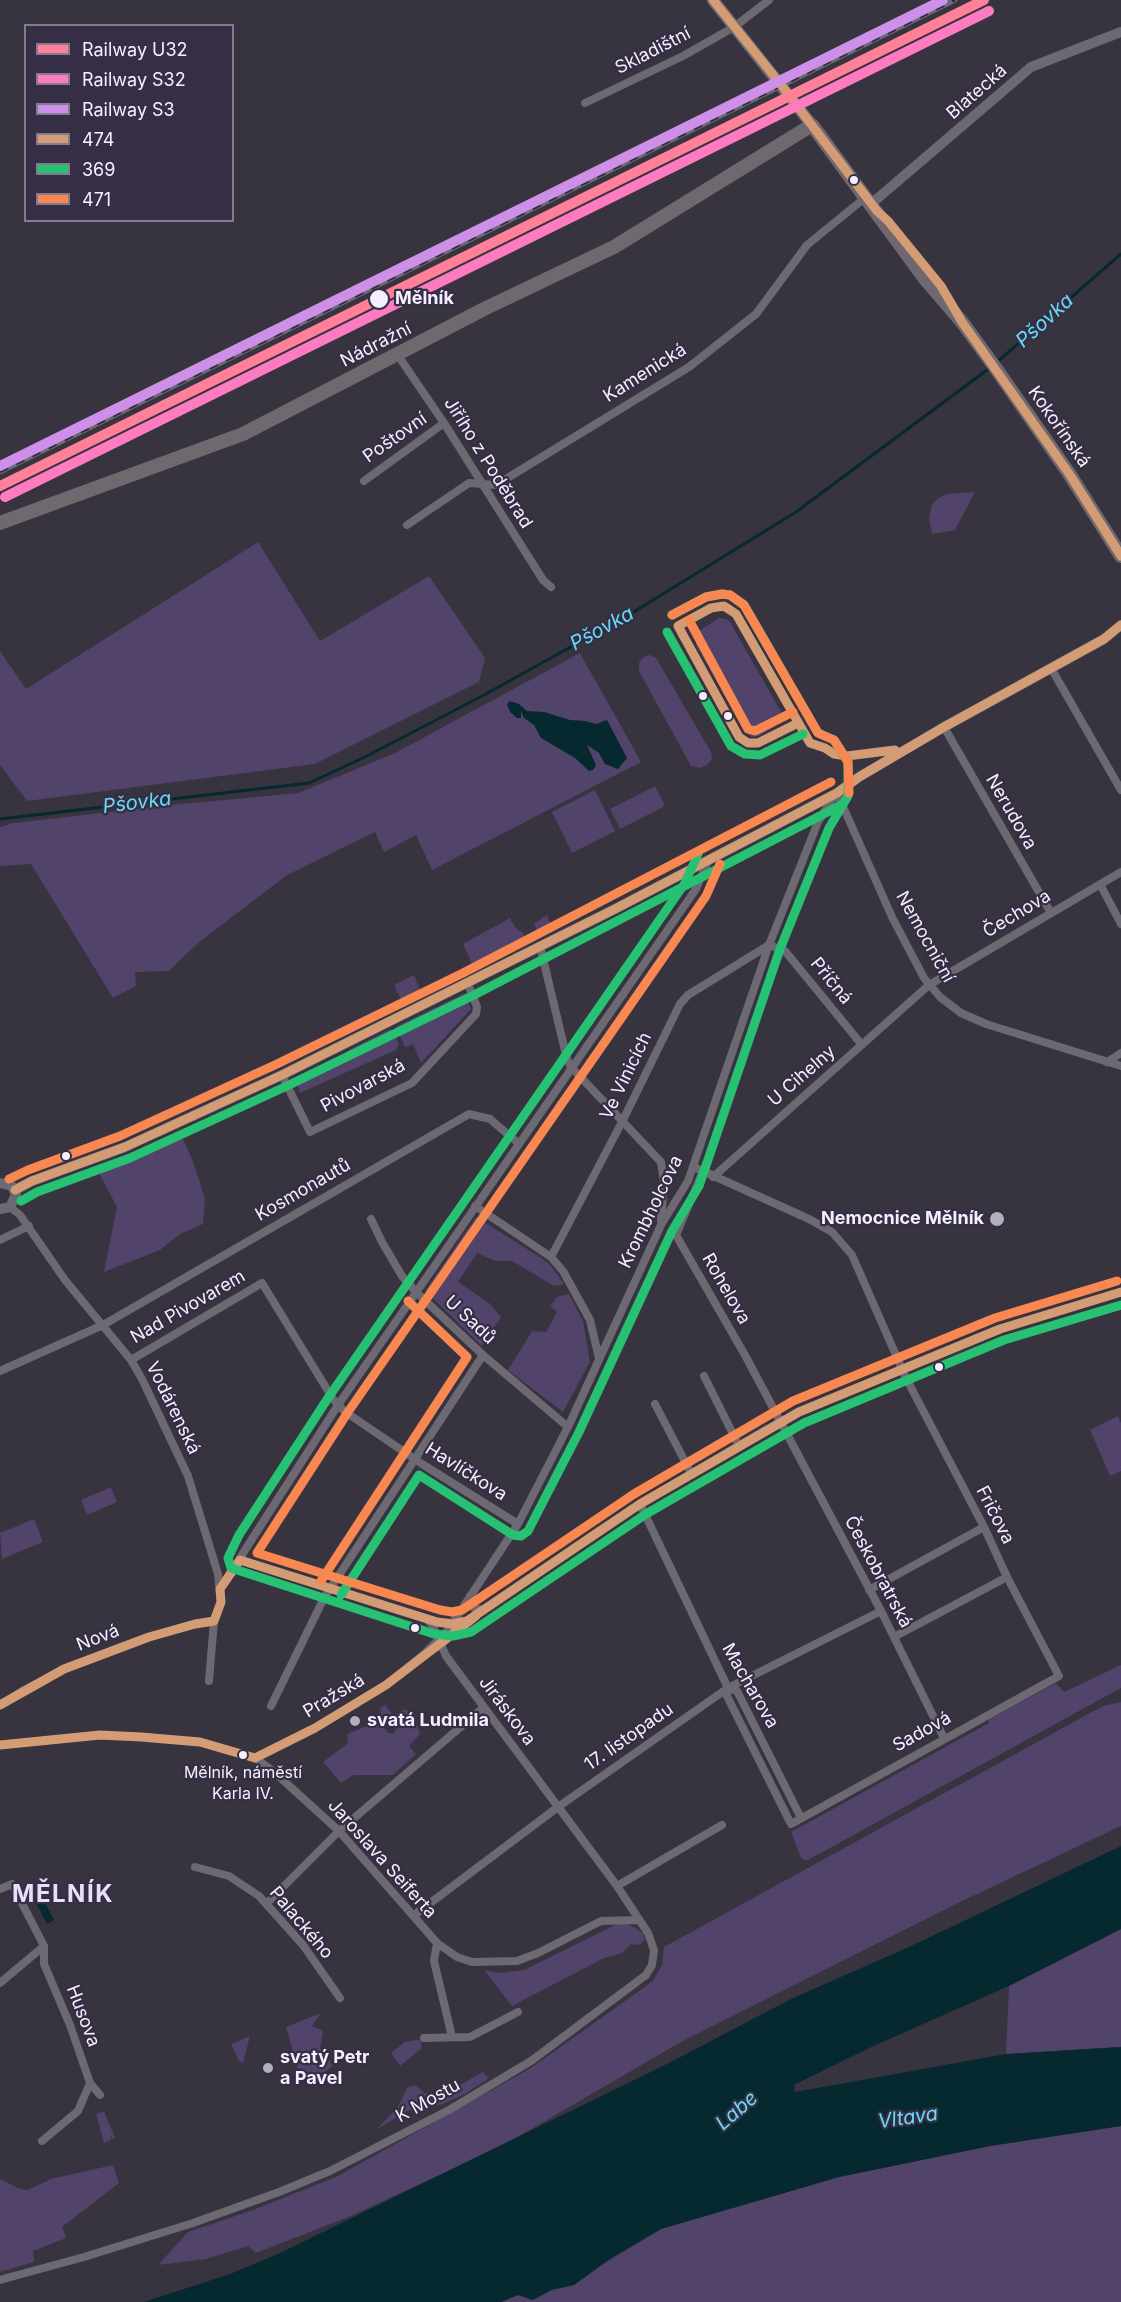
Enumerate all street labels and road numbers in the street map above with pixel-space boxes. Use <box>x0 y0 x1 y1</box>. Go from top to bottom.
street label: Skladištní <box>612 23 694 79</box>
street label: Blatecká <box>942 60 1012 124</box>
street label: Nádražní <box>337 318 415 372</box>
street label: Kamenická <box>600 339 690 407</box>
street label: Kokořínská <box>1023 382 1095 472</box>
street label: Jiřího z Poděbrad <box>439 394 537 532</box>
street label: Poštovní <box>359 408 431 468</box>
street label: Nerudova <box>981 771 1041 853</box>
street label: Čechova <box>979 885 1055 943</box>
street label: Nemocniční <box>891 888 959 986</box>
street label: Příčná <box>806 953 856 1009</box>
street label: Ve Vinicích <box>596 1029 656 1123</box>
street label: U Cihelny <box>764 1041 840 1111</box>
street label: Pivovarská <box>317 1055 409 1117</box>
street label: Krombholcova <box>614 1152 688 1272</box>
street label: Kosmonautů <box>252 1154 354 1226</box>
street label: Rohelova <box>697 1250 755 1328</box>
street label: Nad Pivovarem <box>127 1265 249 1349</box>
street label: U Sadů <box>440 1291 500 1349</box>
street label: Vodárenská <box>141 1358 205 1458</box>
street label: Havlíčkova <box>421 1438 511 1506</box>
street label: Fričova <box>971 1482 1019 1548</box>
street label: Českobratrská <box>839 1512 917 1632</box>
street label: Nová <box>74 1620 122 1656</box>
street label: Macharova <box>717 1640 783 1732</box>
street label: Pražská <box>299 1669 369 1723</box>
street label: Jiráskova <box>474 1672 540 1750</box>
street label: 17. listopadu <box>581 1699 677 1775</box>
street label: Sadová <box>889 1707 955 1757</box>
street label: Jaroslava Seiferta <box>323 1795 441 1923</box>
street label: Palackého <box>265 1882 337 1964</box>
street label: Husova <box>61 1982 105 2050</box>
street label: K Mostu <box>392 2075 464 2127</box>

